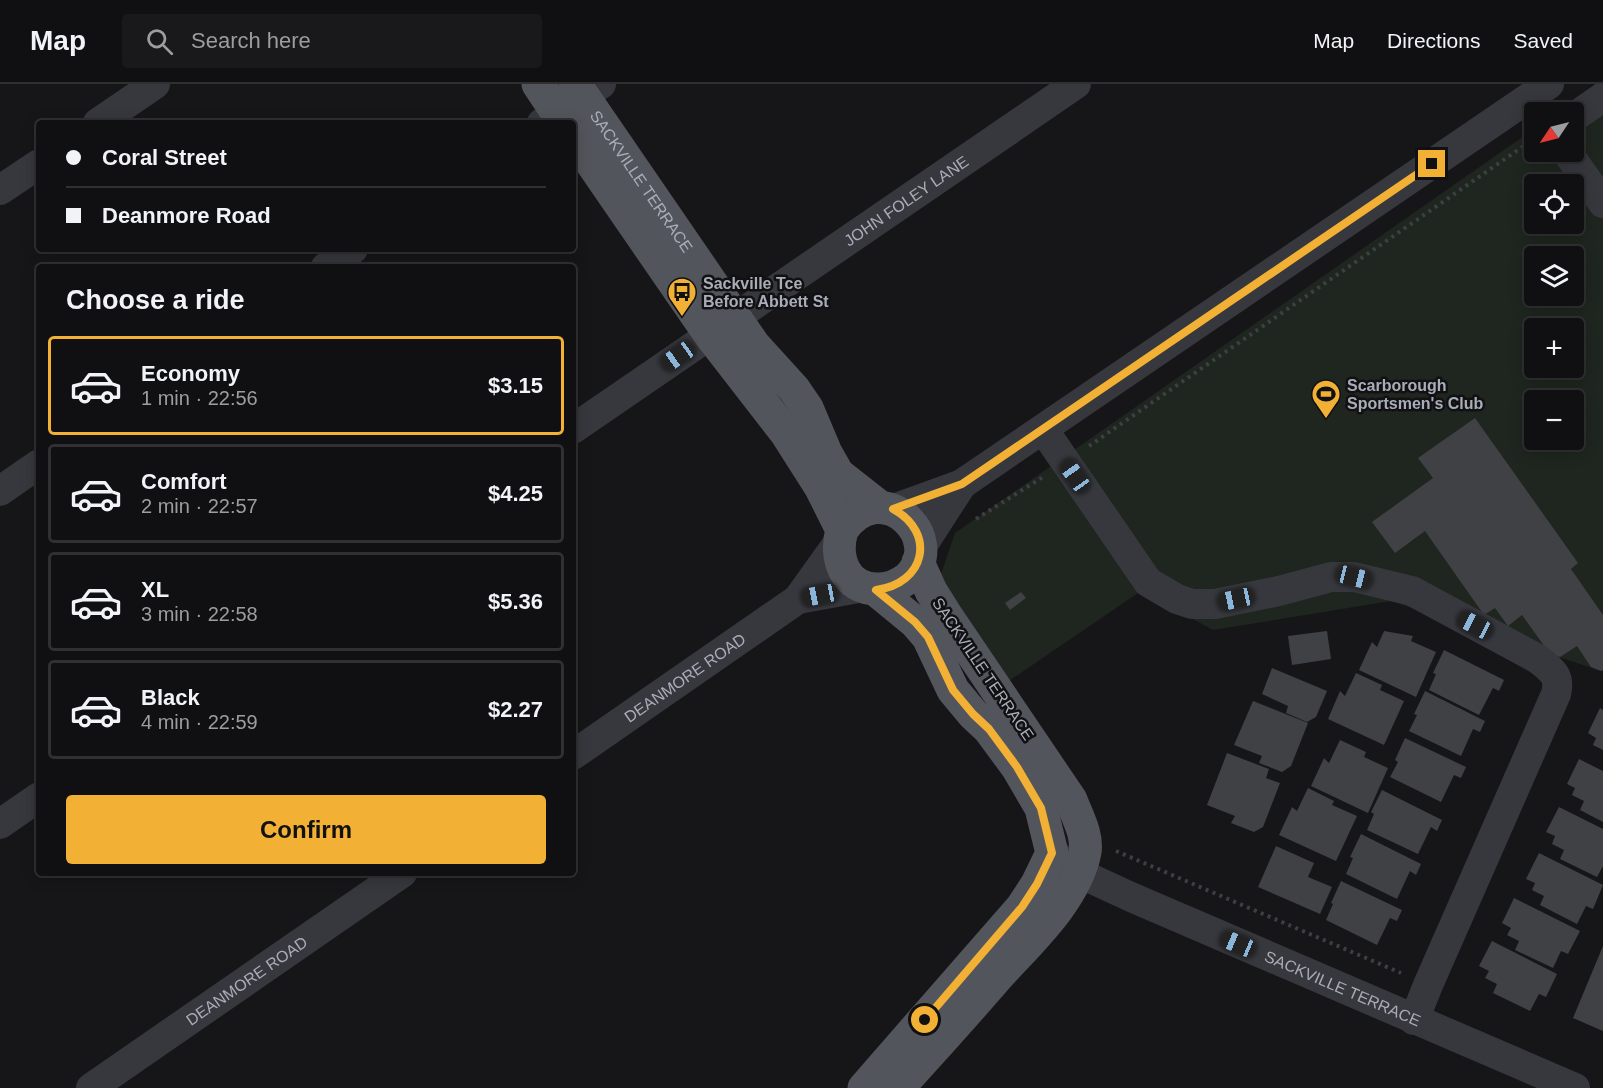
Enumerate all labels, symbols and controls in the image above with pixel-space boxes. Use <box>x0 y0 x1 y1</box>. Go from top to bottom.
search box <box>122 14 542 68</box>
text: Map <box>30 25 86 56</box>
icon: search <box>143 25 176 58</box>
text: Search here <box>191 28 311 53</box>
text: Map <box>1313 29 1354 52</box>
text: Directions <box>1387 29 1480 52</box>
text: Saved <box>1513 29 1573 52</box>
north arrow <box>1524 102 1584 162</box>
map controls <box>1524 102 1584 450</box>
street label: SACKVILLE TERRACE <box>587 107 696 255</box>
text: Coral Street <box>102 145 227 170</box>
route end <box>1418 150 1445 177</box>
street label: JOHN FOLEY LANE <box>841 152 971 249</box>
button: locate <box>1524 174 1584 234</box>
text: Deanmore Road <box>102 203 271 228</box>
button: layers <box>1524 246 1584 306</box>
place label: Sackville Tce Before Abbett St <box>703 275 829 310</box>
bus stop icon: Sackville Tce Before Abbett St <box>666 276 698 318</box>
text: Choose a ride <box>66 285 245 315</box>
button: + <box>1524 318 1584 378</box>
car <box>658 338 698 374</box>
icon: car <box>69 359 123 413</box>
text: Economy <box>141 361 240 386</box>
text: $3.15 <box>488 373 543 398</box>
place label: Scarborough Sportsmen's Club <box>1347 377 1483 412</box>
sports icon: Scarborough Sportsmen's Club <box>1310 378 1342 420</box>
text: 1 min · 22:56 <box>141 387 258 409</box>
button: − <box>1524 390 1584 450</box>
car <box>1057 456 1093 496</box>
icon: car <box>69 467 123 521</box>
text: Comfort <box>141 469 227 494</box>
text: $4.25 <box>488 481 543 506</box>
text: 2 min · 22:57 <box>141 495 258 517</box>
car <box>1334 564 1374 590</box>
icon: car <box>69 575 123 629</box>
text: XL <box>141 577 169 602</box>
car <box>801 583 839 607</box>
car <box>1217 586 1255 612</box>
text: $5.36 <box>488 589 543 614</box>
street label: SACKVILLE TERRACE <box>929 595 1037 743</box>
text: 3 min · 22:58 <box>141 603 258 625</box>
car <box>1455 609 1495 641</box>
street label: DEANMORE ROAD <box>621 630 748 725</box>
icon: car <box>69 683 123 737</box>
text: Black <box>141 685 200 710</box>
text: $2.27 <box>488 697 543 722</box>
text: 4 min · 22:59 <box>141 711 258 733</box>
button: Confirm <box>66 795 546 864</box>
car <box>1218 929 1258 959</box>
street label: DEANMORE ROAD <box>183 933 310 1028</box>
street label: SACKVILLE TERRACE <box>1262 947 1423 1029</box>
route start <box>911 1006 938 1033</box>

